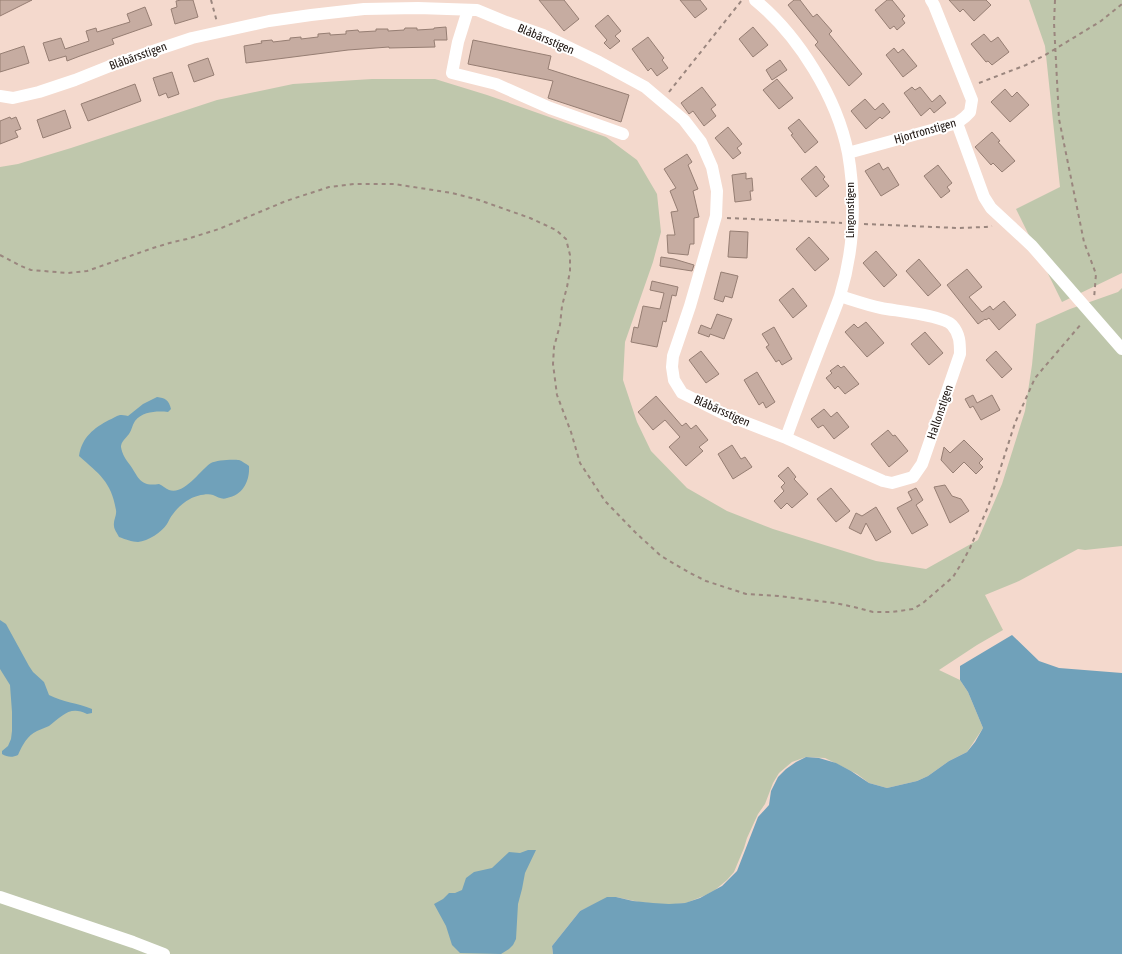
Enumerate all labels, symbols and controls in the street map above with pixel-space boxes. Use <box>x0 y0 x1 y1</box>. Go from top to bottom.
street label: Blåbärsstigen <box>516 21 576 57</box>
street label: Blåbärsstigen <box>107 39 169 73</box>
street label: Hjortronstigen <box>892 115 958 147</box>
street label: Lingonstigen <box>843 182 857 238</box>
street label: Hallonstigen <box>924 383 956 441</box>
street label: Blåbärsstigen <box>692 392 752 430</box>

